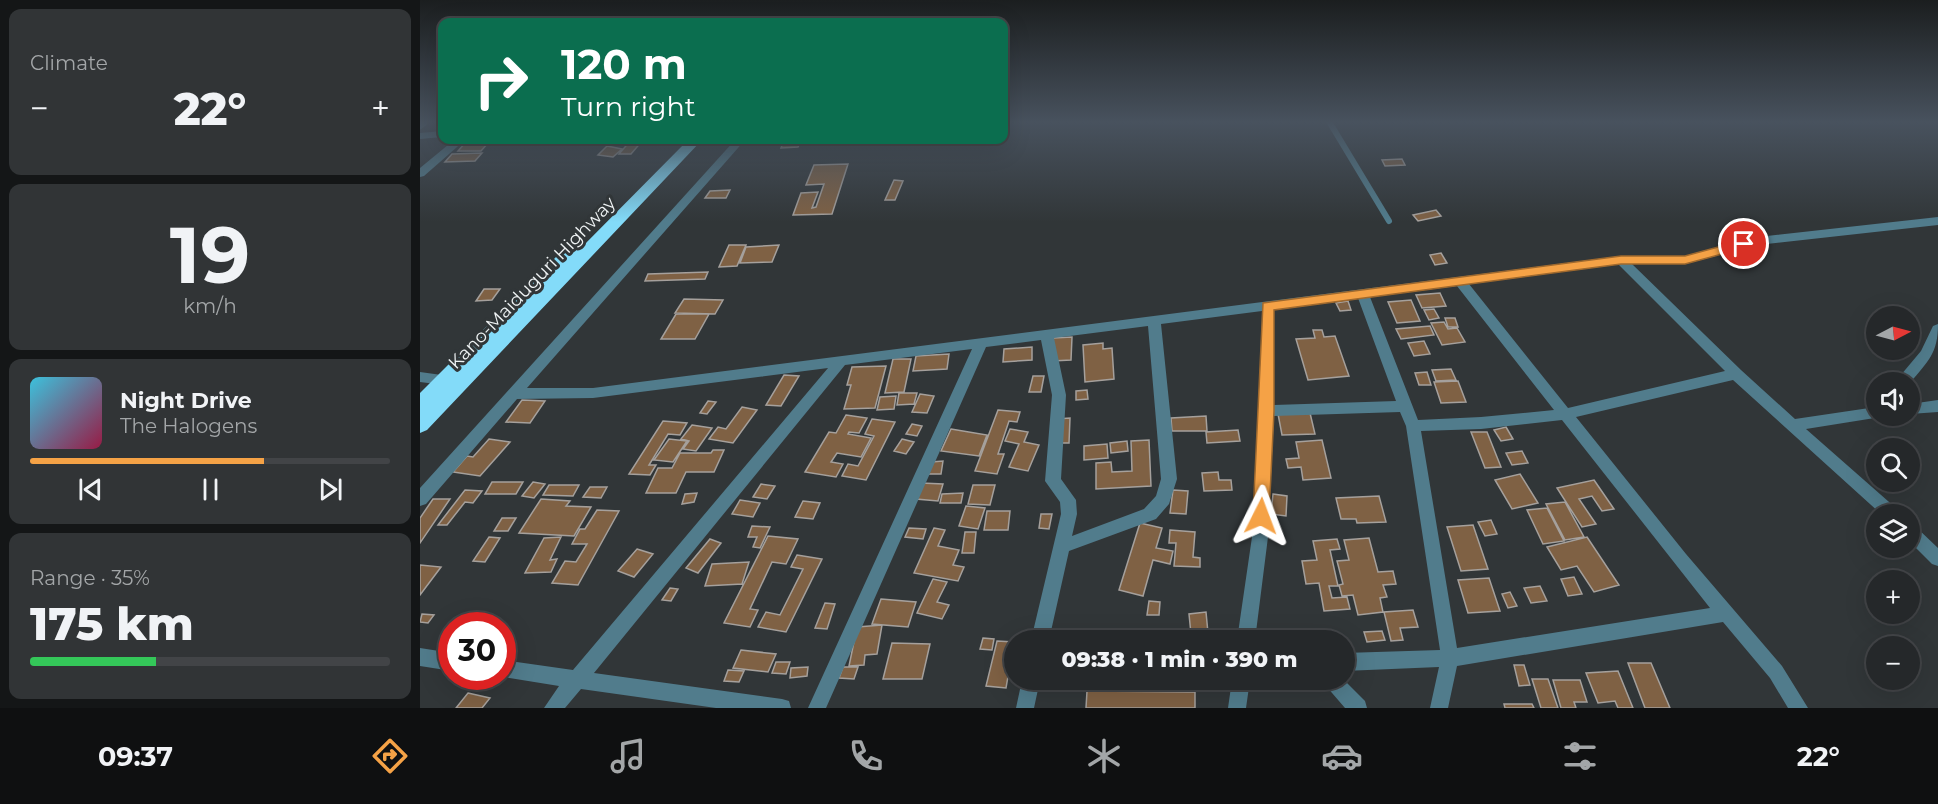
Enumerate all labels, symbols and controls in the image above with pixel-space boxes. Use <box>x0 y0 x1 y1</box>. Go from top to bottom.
text: 120 m <box>561 38 687 90</box>
icon: right <box>462 42 540 120</box>
text: Climate <box>30 51 108 75</box>
text: 22° <box>174 81 246 136</box>
text: − <box>30 88 49 128</box>
text: + <box>371 88 390 128</box>
text: Turn right <box>561 90 696 123</box>
street label: Kano-Maiduguri Highway <box>444 192 620 374</box>
text: 19 <box>170 207 250 303</box>
pin <box>1718 218 1769 269</box>
icon: arrive <box>1727 227 1760 260</box>
text: km/h <box>183 294 237 318</box>
north arrow <box>1866 306 1920 360</box>
map controls <box>1866 306 1920 690</box>
button: sound <box>1866 372 1920 426</box>
text: Night Drive <box>120 387 252 414</box>
text: The Halogens <box>120 414 257 438</box>
button: search <box>1866 438 1920 492</box>
icon: previous <box>74 473 107 506</box>
icon: pause <box>194 473 227 506</box>
icon: next <box>314 473 347 506</box>
position arrow <box>1229 484 1293 548</box>
button: layers <box>1866 504 1920 558</box>
text: Range · 35% <box>30 566 150 590</box>
button: + <box>1866 570 1920 624</box>
text: 175 km <box>30 596 194 651</box>
speed limit sign: 30 <box>438 612 516 690</box>
button: − <box>1866 636 1920 690</box>
text: 09:38 · 1 min · 390 m <box>1062 646 1297 673</box>
icon: directions <box>369 735 411 777</box>
icon: music <box>607 735 649 777</box>
icon: phone <box>845 735 887 777</box>
icon: climate <box>1083 735 1125 777</box>
icon: car <box>1321 735 1363 777</box>
icon: filters <box>1559 735 1601 777</box>
text: 09:37 <box>98 740 173 773</box>
text: 22° <box>1797 740 1840 773</box>

